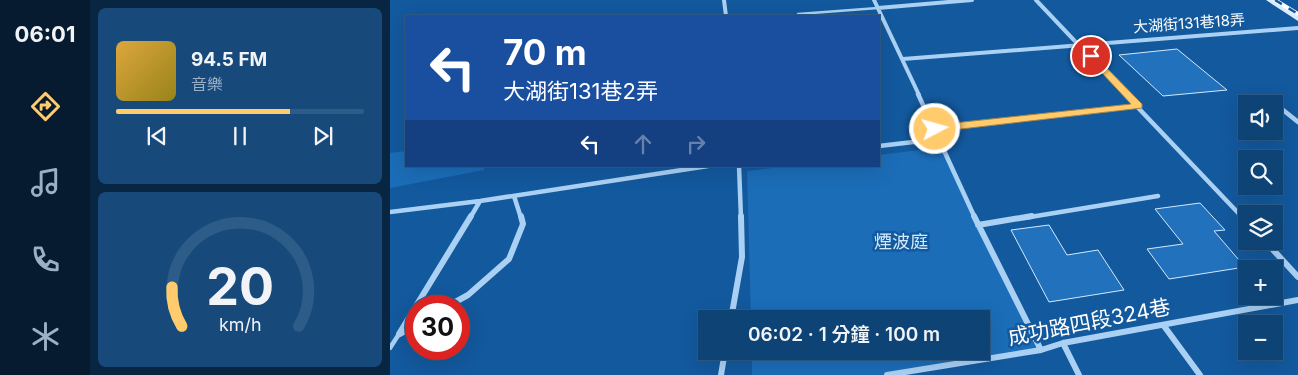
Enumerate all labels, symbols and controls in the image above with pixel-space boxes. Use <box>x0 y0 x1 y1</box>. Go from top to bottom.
street label: 大湖街131巷18弄 <box>1133 10 1245 36</box>
text: 06:01 <box>15 21 75 47</box>
text: 70 m <box>503 31 587 73</box>
icon: left <box>420 35 485 100</box>
pin <box>1070 35 1112 77</box>
icon: arrive <box>1077 42 1105 70</box>
text: 94.5 FM <box>191 48 267 71</box>
text: 音樂 <box>191 74 223 94</box>
text: 大湖街131巷2弄 <box>503 78 658 104</box>
icon: directions <box>28 89 63 124</box>
map controls <box>1238 95 1283 360</box>
button: sound <box>1238 95 1283 140</box>
position arrow <box>908 102 960 154</box>
icon: previous <box>143 122 171 150</box>
icon: pause <box>226 122 254 150</box>
icon: next <box>309 122 337 150</box>
icon: left <box>576 130 604 158</box>
icon: ahead <box>629 130 657 158</box>
icon: right <box>682 130 710 158</box>
button: search <box>1238 150 1283 195</box>
icon: music <box>28 165 63 200</box>
button: layers <box>1238 205 1283 250</box>
park label: 煙波庭 <box>874 231 928 252</box>
icon: phone <box>28 242 63 277</box>
text: 20 <box>206 255 274 318</box>
button: + <box>1238 260 1283 305</box>
street label: 成功路四段324巷 <box>1006 294 1172 350</box>
speed limit sign: 30 <box>405 295 470 360</box>
text: km/h <box>219 314 261 335</box>
button: − <box>1238 315 1283 360</box>
icon: climate <box>28 319 63 354</box>
text: 06:02 · 1 分鐘 · 100 m <box>748 323 940 346</box>

